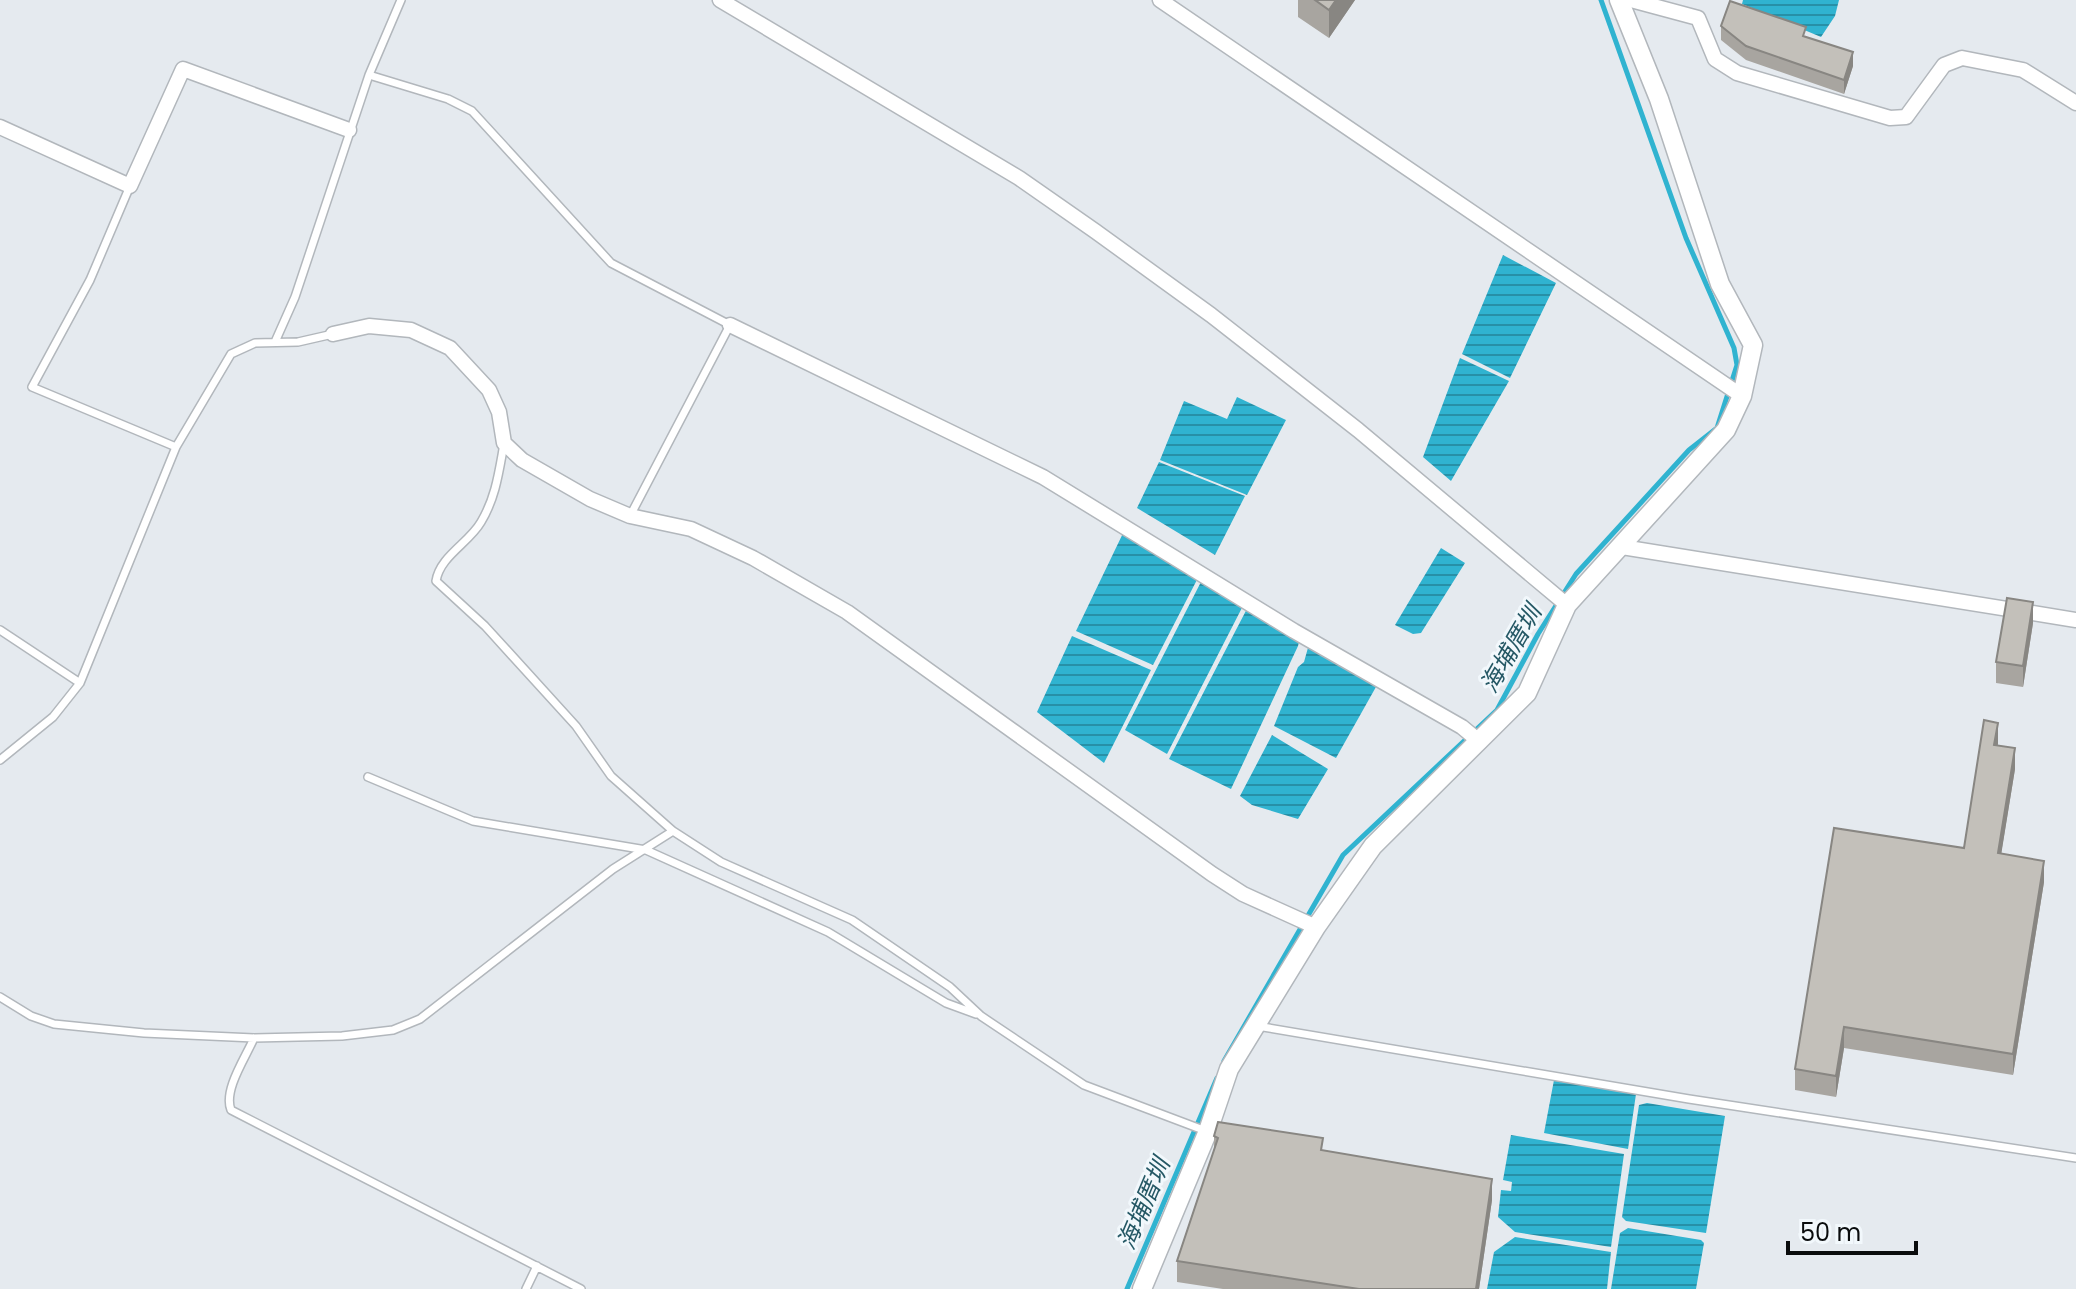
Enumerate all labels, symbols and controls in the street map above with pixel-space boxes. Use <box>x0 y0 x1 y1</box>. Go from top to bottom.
water label: 海埔厝圳 <box>1472 596 1550 699</box>
water label: 海埔厝圳 <box>1110 1150 1179 1254</box>
scale bar <box>1788 1205 1916 1255</box>
text: 50 m <box>1800 1216 1861 1249</box>

